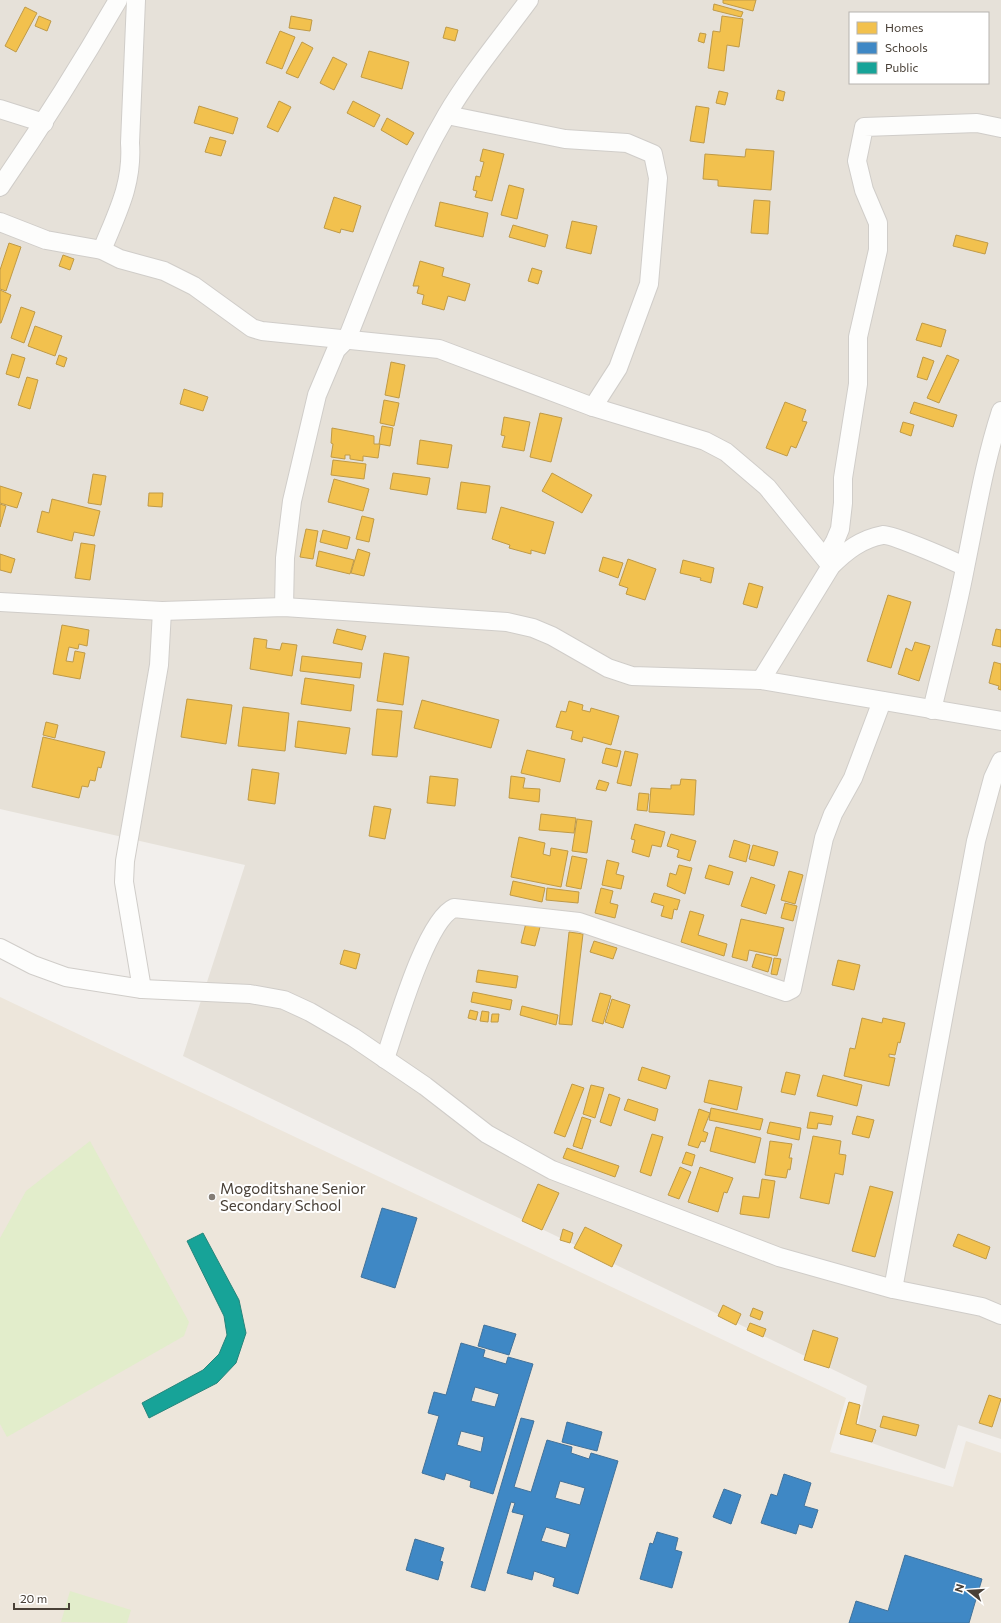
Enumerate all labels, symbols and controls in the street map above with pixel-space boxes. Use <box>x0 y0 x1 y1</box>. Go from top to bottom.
legend <box>849 12 989 84</box>
text: Homes <box>885 20 923 34</box>
text: Schools <box>885 40 928 54</box>
text: Public <box>885 60 918 74</box>
place label: Mogoditshane Senior Secondary School <box>220 1179 366 1214</box>
marker: Mogoditshane Senior Secondary School <box>207 1192 217 1202</box>
north arrow <box>949 1571 989 1611</box>
text: N <box>952 1582 966 1594</box>
scale bar <box>14 1585 69 1611</box>
text: 20 m <box>20 1591 47 1605</box>

